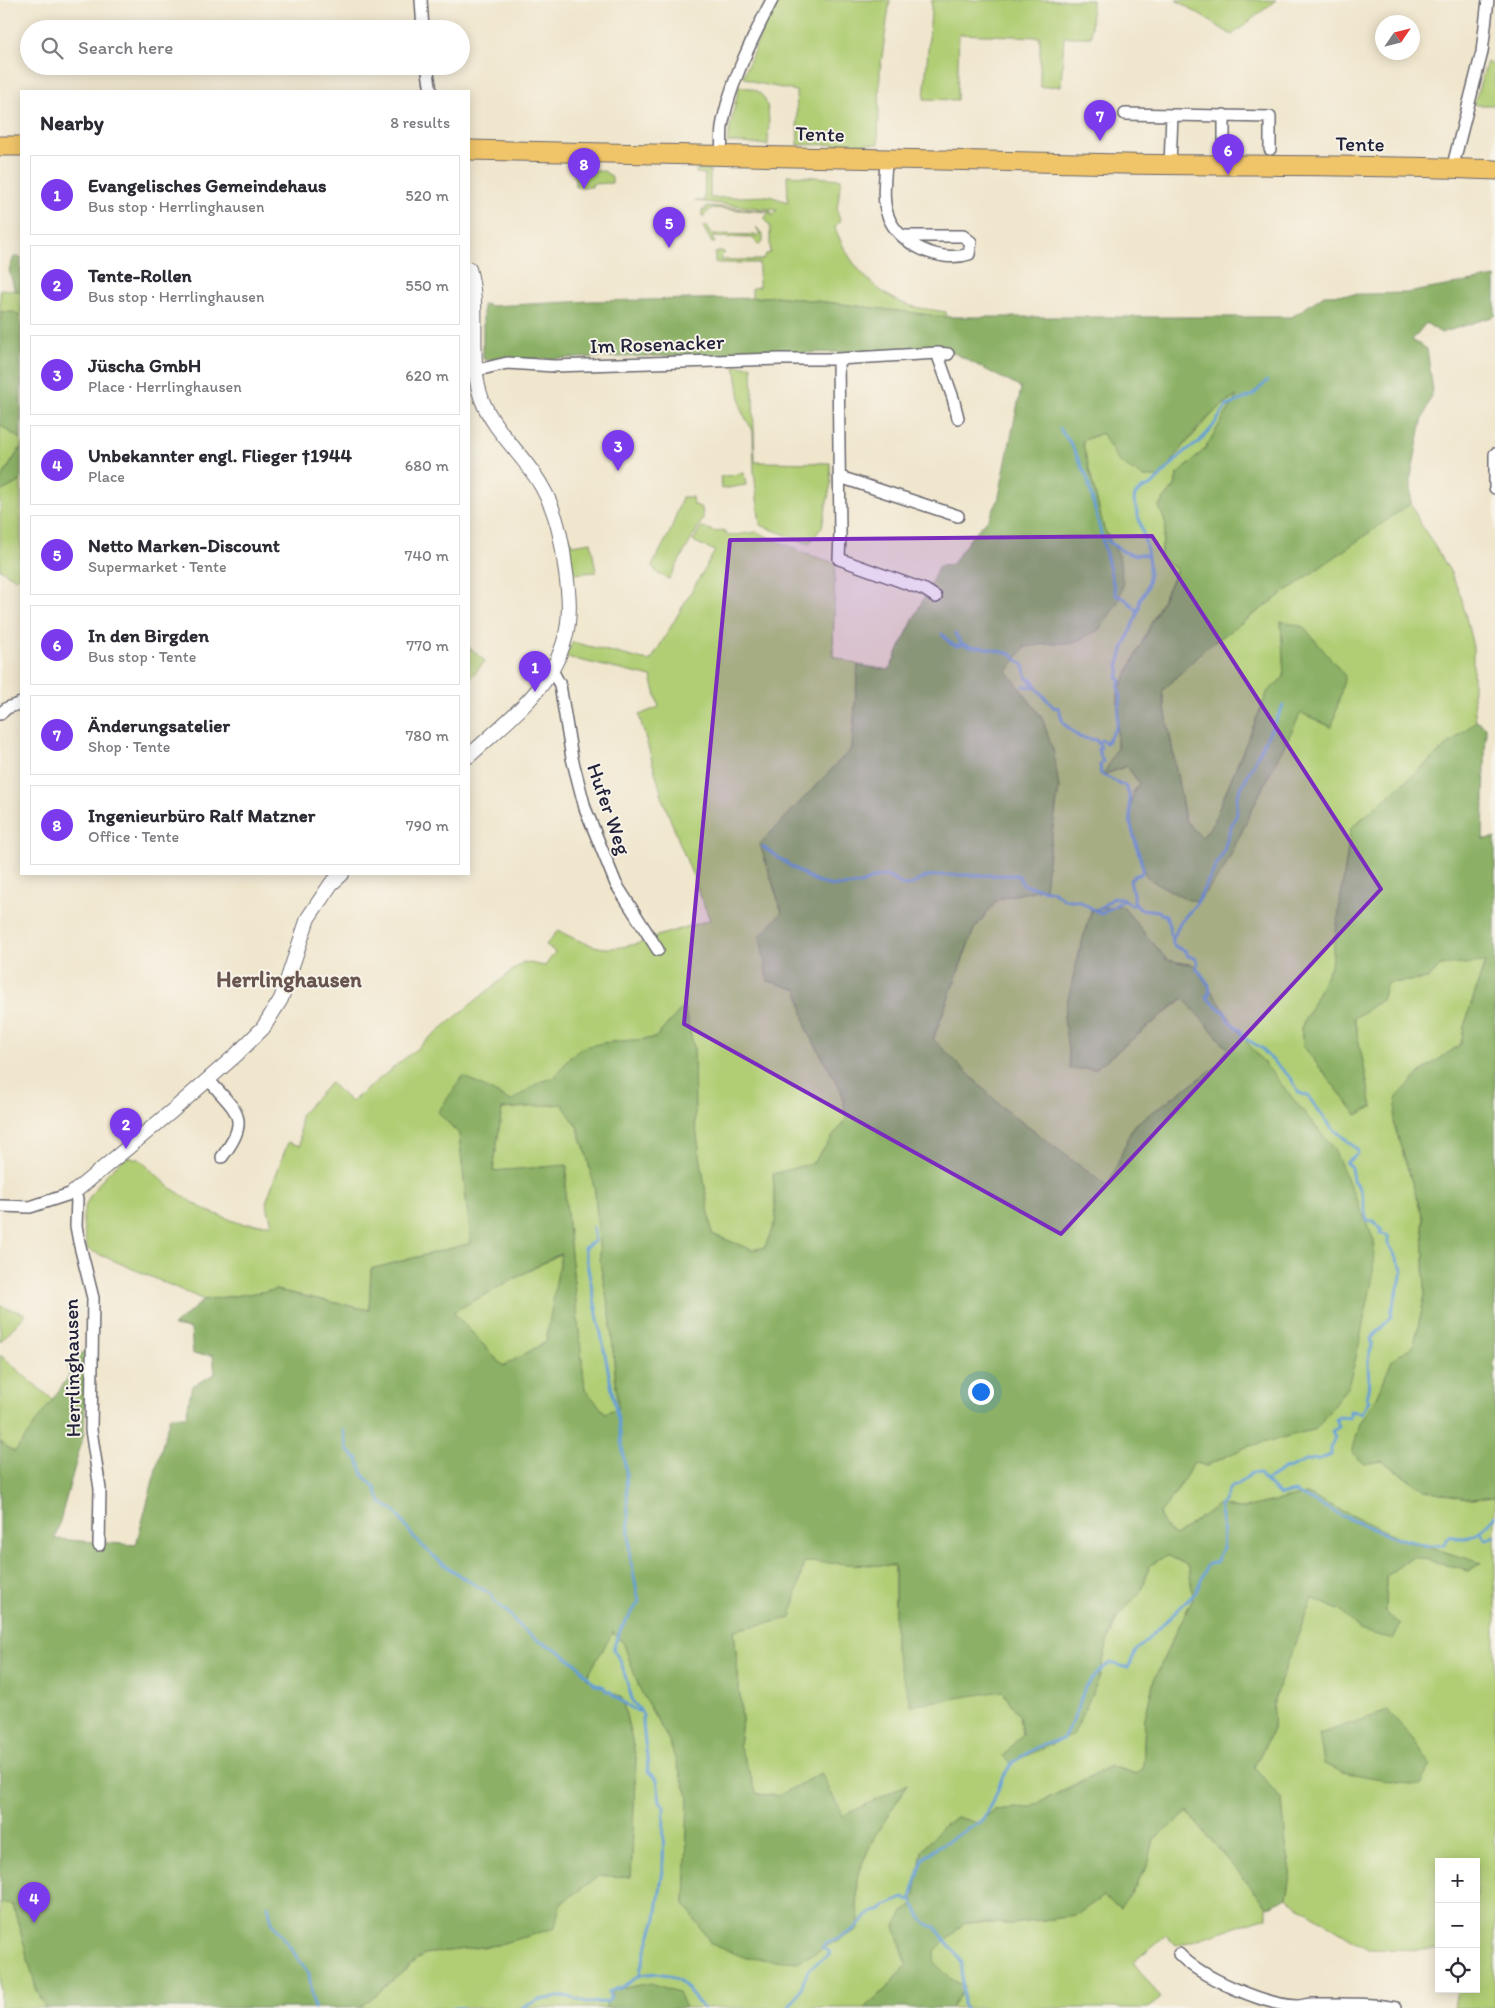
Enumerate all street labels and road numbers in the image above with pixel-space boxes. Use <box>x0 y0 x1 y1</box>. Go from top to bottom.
street label: Tente <box>795 120 845 147</box>
street label: Tente <box>1335 131 1385 156</box>
street label: Im Rosenacker <box>589 329 725 358</box>
street label: Hufer Weg <box>582 760 637 858</box>
street label: Herrlinghausen <box>58 1298 85 1438</box>

